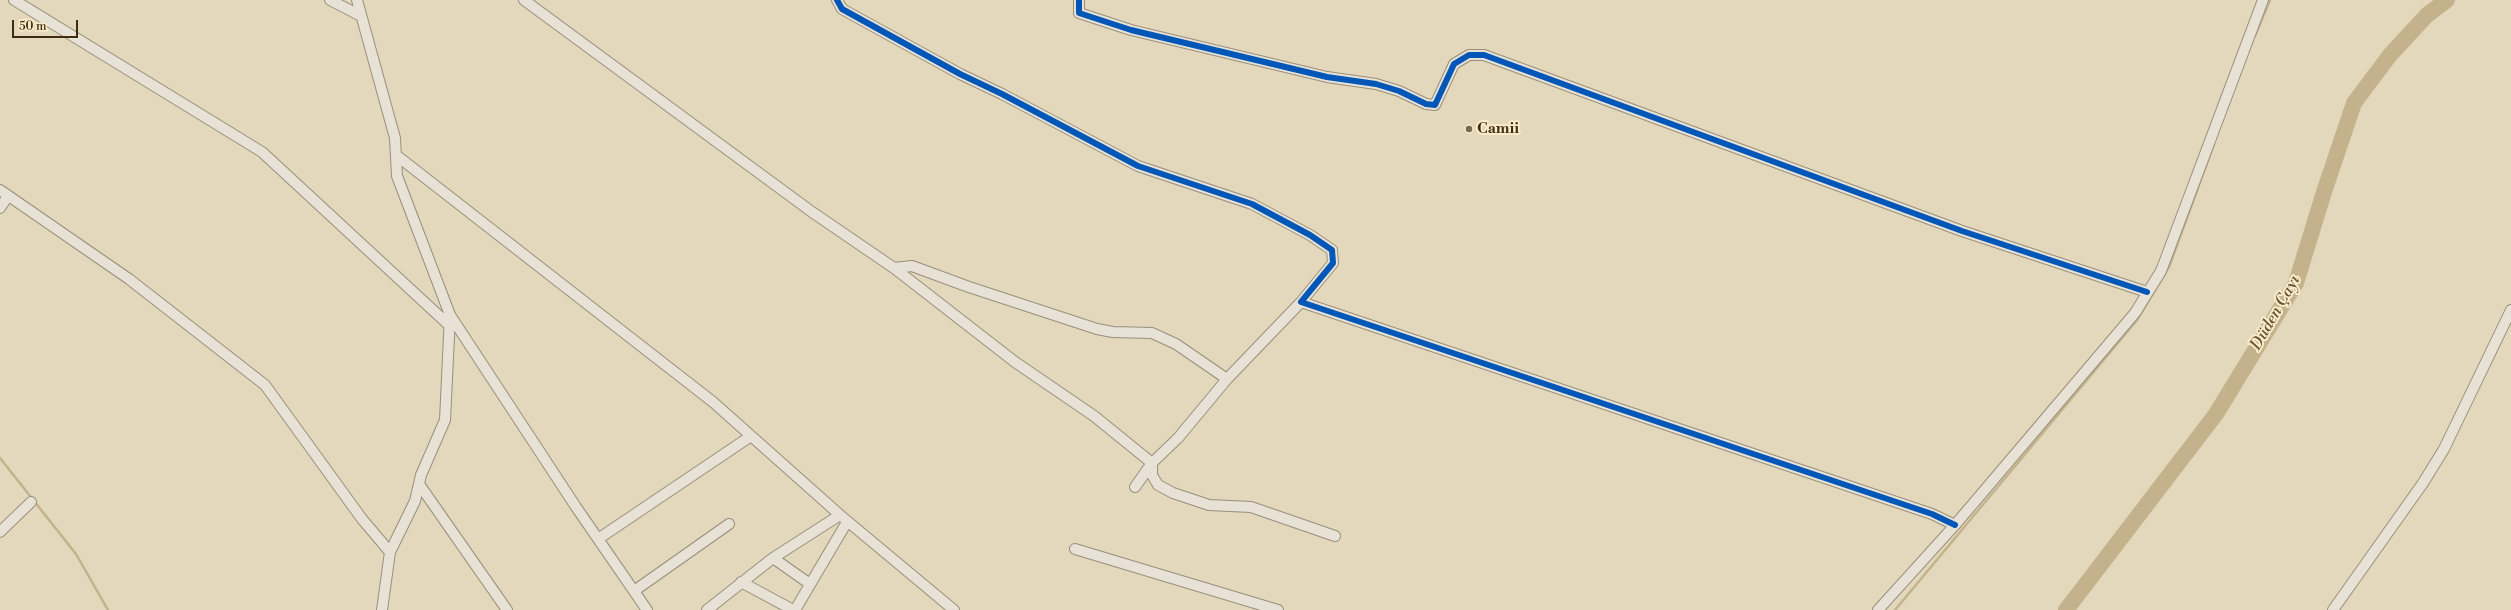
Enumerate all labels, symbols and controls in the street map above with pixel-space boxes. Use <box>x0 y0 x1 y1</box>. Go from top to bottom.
scale bar <box>14 12 80 38</box>
text: 50 m <box>19 19 47 34</box>
place label: Camii <box>1477 120 1519 138</box>
marker: Camii <box>1464 124 1474 134</box>
water label: Düden Çayı <box>2247 272 2305 354</box>

